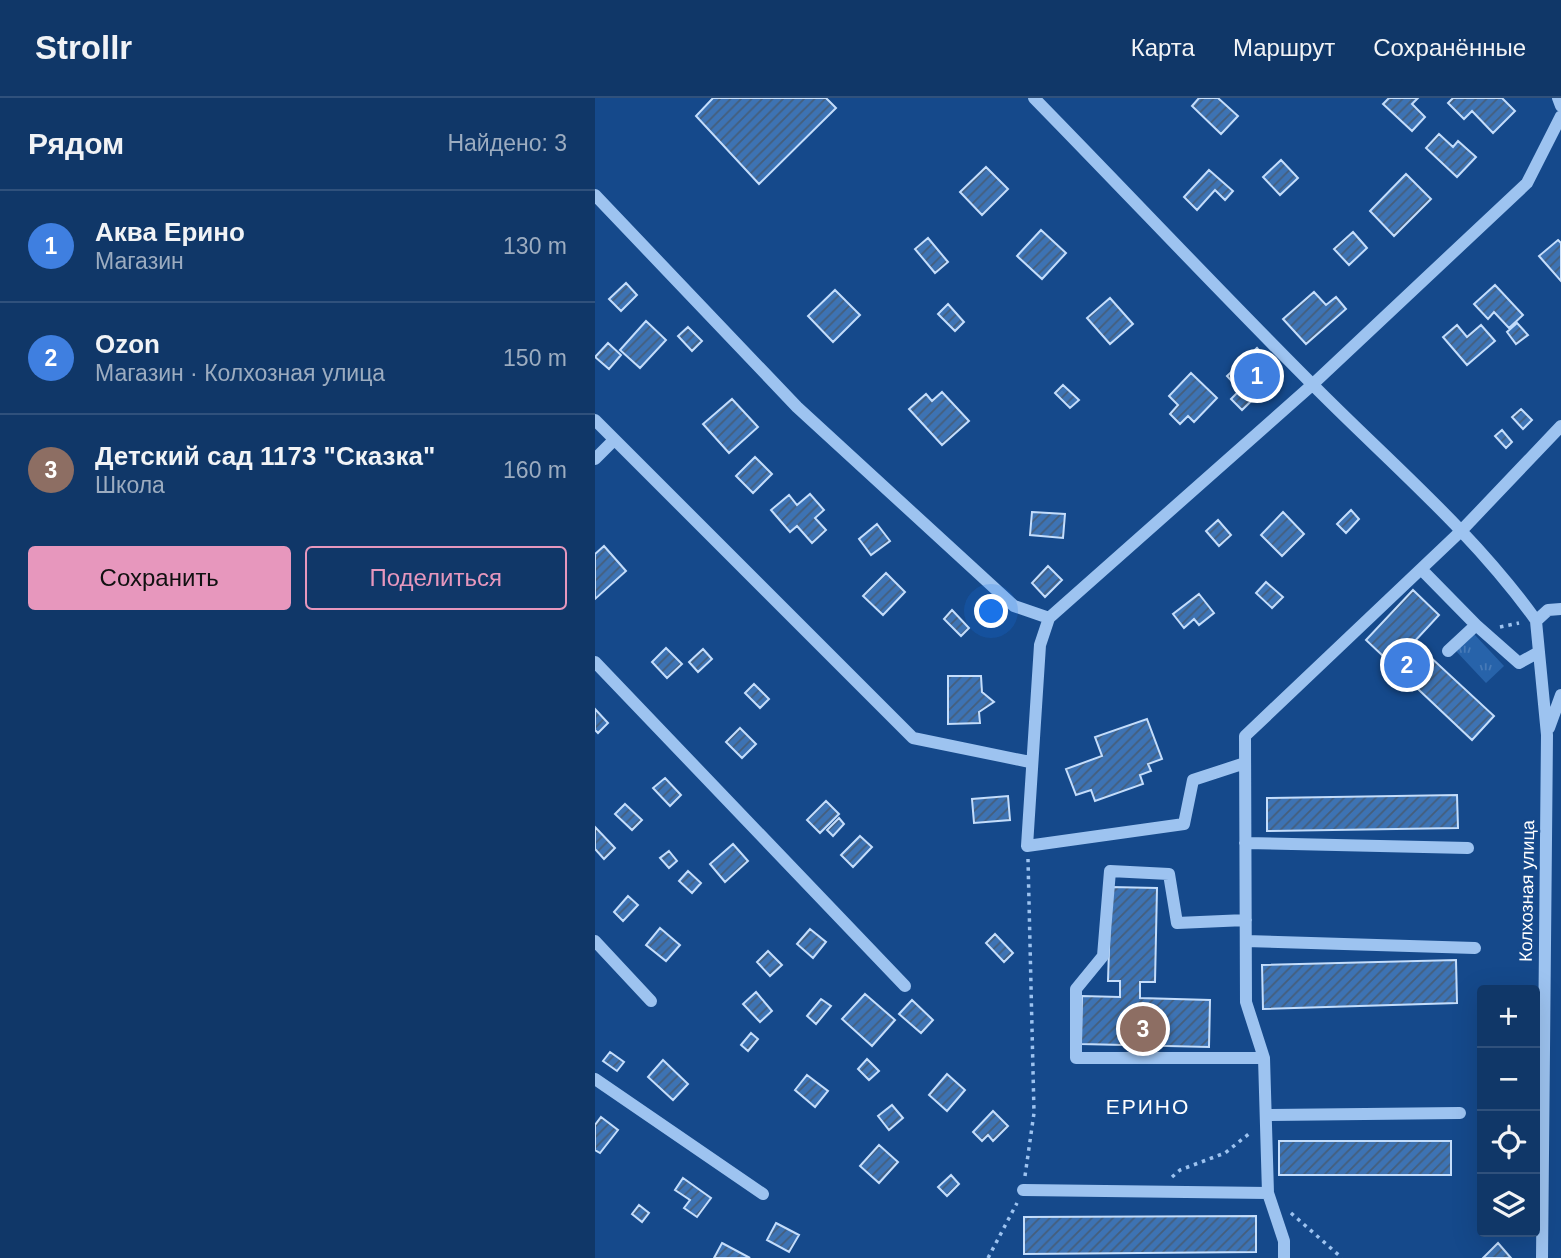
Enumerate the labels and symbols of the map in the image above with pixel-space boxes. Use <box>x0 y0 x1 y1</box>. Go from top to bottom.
pin: 1 <box>1234 350 1280 402</box>
your location <box>974 594 1008 628</box>
pin: 2 <box>1384 639 1430 691</box>
street label: Колхозная улица <box>1516 819 1538 962</box>
pin: 3 <box>1120 1003 1166 1055</box>
district label: ЕРИНО <box>1106 1095 1190 1118</box>

